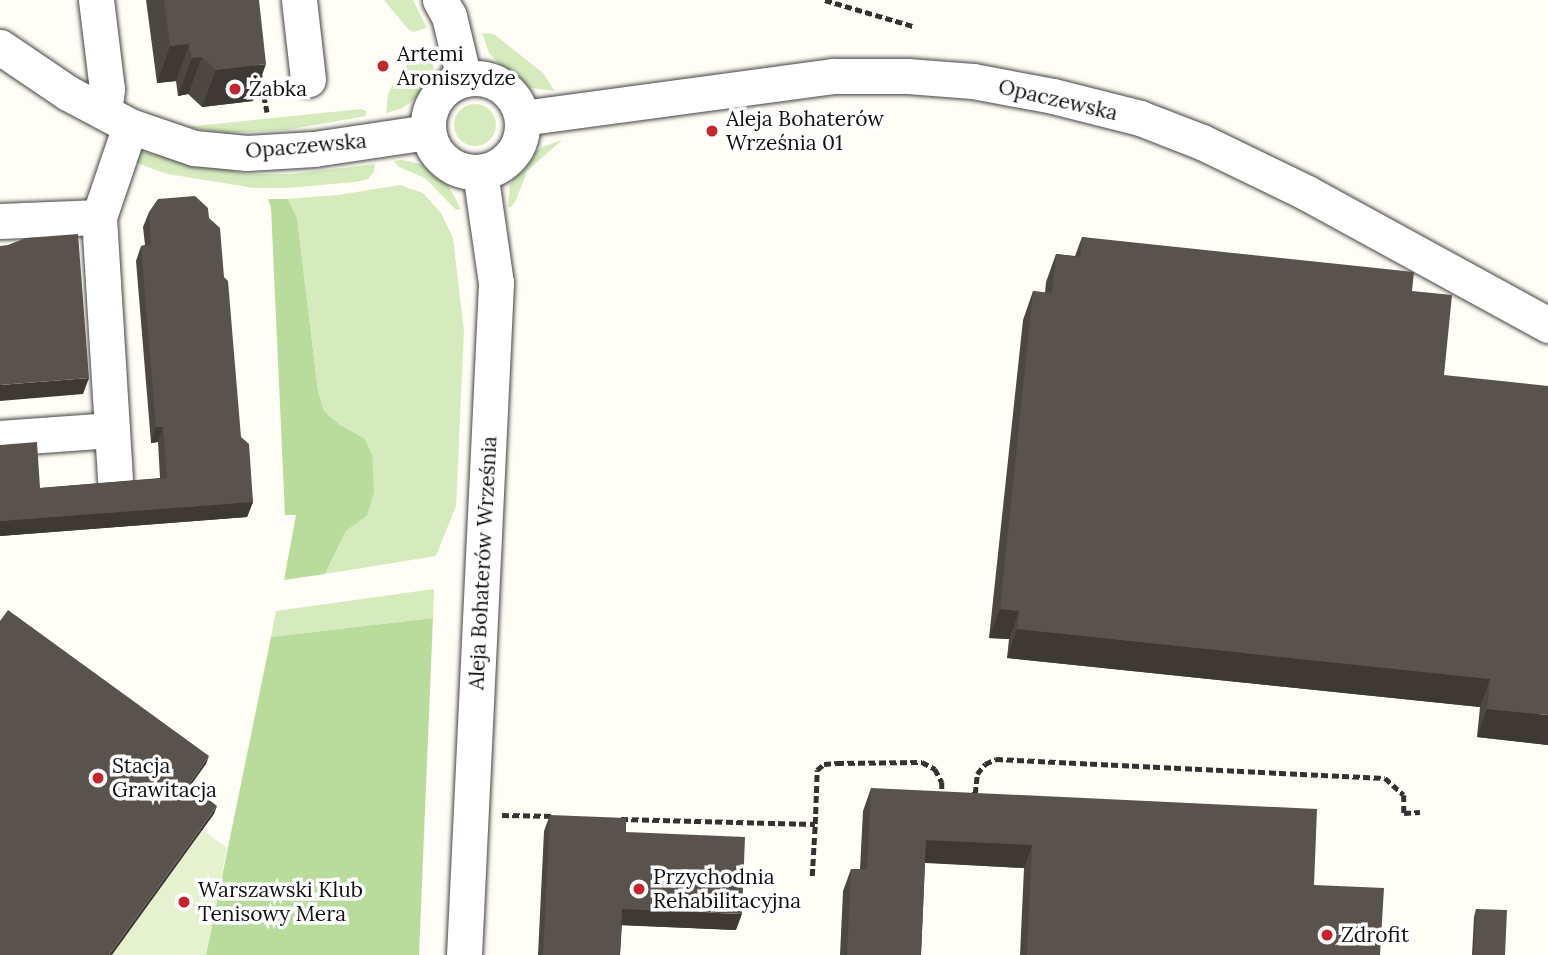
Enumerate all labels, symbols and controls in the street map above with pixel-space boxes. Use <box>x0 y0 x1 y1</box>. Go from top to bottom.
place label: Artemi Aroniszydze <box>397 41 516 91</box>
marker: Artemi Aroniszydze <box>375 58 391 74</box>
street label: Opaczewska <box>996 74 1120 126</box>
place label: Żabka <box>249 76 307 102</box>
marker: Żabka <box>227 81 243 97</box>
place label: Aleja Bohaterów Września 01 <box>726 106 884 156</box>
marker: Aleja Bohaterów Września 01 <box>704 123 720 139</box>
street label: Opaczewska <box>244 128 368 164</box>
street label: Aleja Bohaterów Września <box>464 435 502 691</box>
place label: Stacja Grawitacja <box>112 753 217 803</box>
marker: Stacja Grawitacja <box>90 770 106 786</box>
place label: Przychodnia Rehabilitacyjna <box>653 864 801 914</box>
place label: Warszawski Klub Tenisowy Mera <box>198 877 363 927</box>
marker: Przychodnia Rehabilitacyjna <box>631 881 647 897</box>
marker: Warszawski Klub Tenisowy Mera <box>176 894 192 910</box>
place label: Zdrofit <box>1341 922 1409 948</box>
marker: Zdrofit <box>1319 927 1335 943</box>

